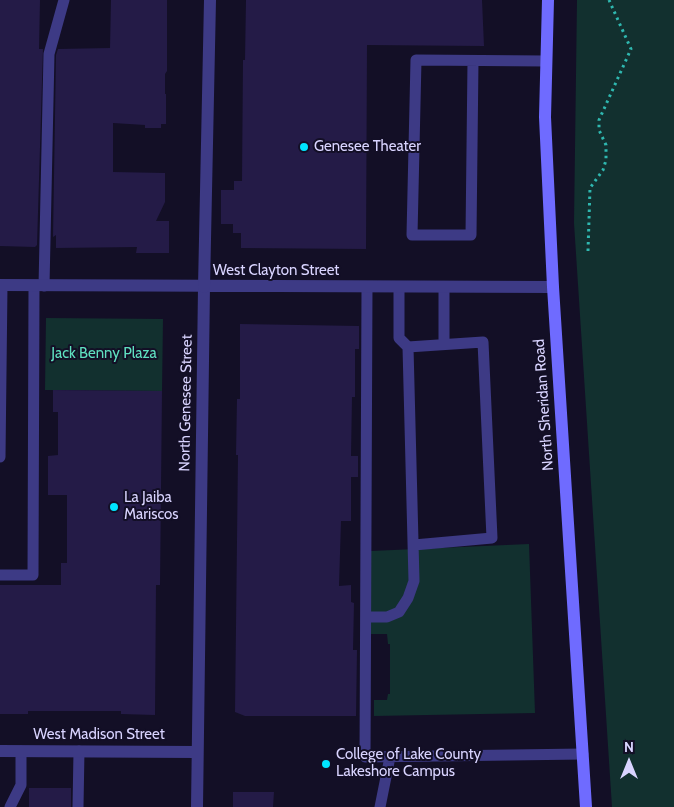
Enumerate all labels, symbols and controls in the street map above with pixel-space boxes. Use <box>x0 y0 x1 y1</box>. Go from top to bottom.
place label: Genesee Theater <box>314 138 421 156</box>
marker: Genesee Theater <box>298 141 310 153</box>
street label: West Clayton Street <box>213 262 339 280</box>
street label: North Genesee Street <box>176 334 196 472</box>
street label: North Sheridan Road <box>530 338 558 472</box>
park label: Jack Benny Plaza <box>51 345 157 363</box>
place label: La Jaiba Mariscos <box>124 489 179 524</box>
marker: La Jaiba Mariscos <box>108 501 120 513</box>
street label: West Madison Street <box>33 726 165 744</box>
north arrow <box>604 737 654 787</box>
text: N <box>624 738 634 756</box>
place label: College of Lake County Lakeshore Campus <box>336 746 481 781</box>
marker: College of Lake County Lakeshore Campus <box>320 758 332 770</box>

